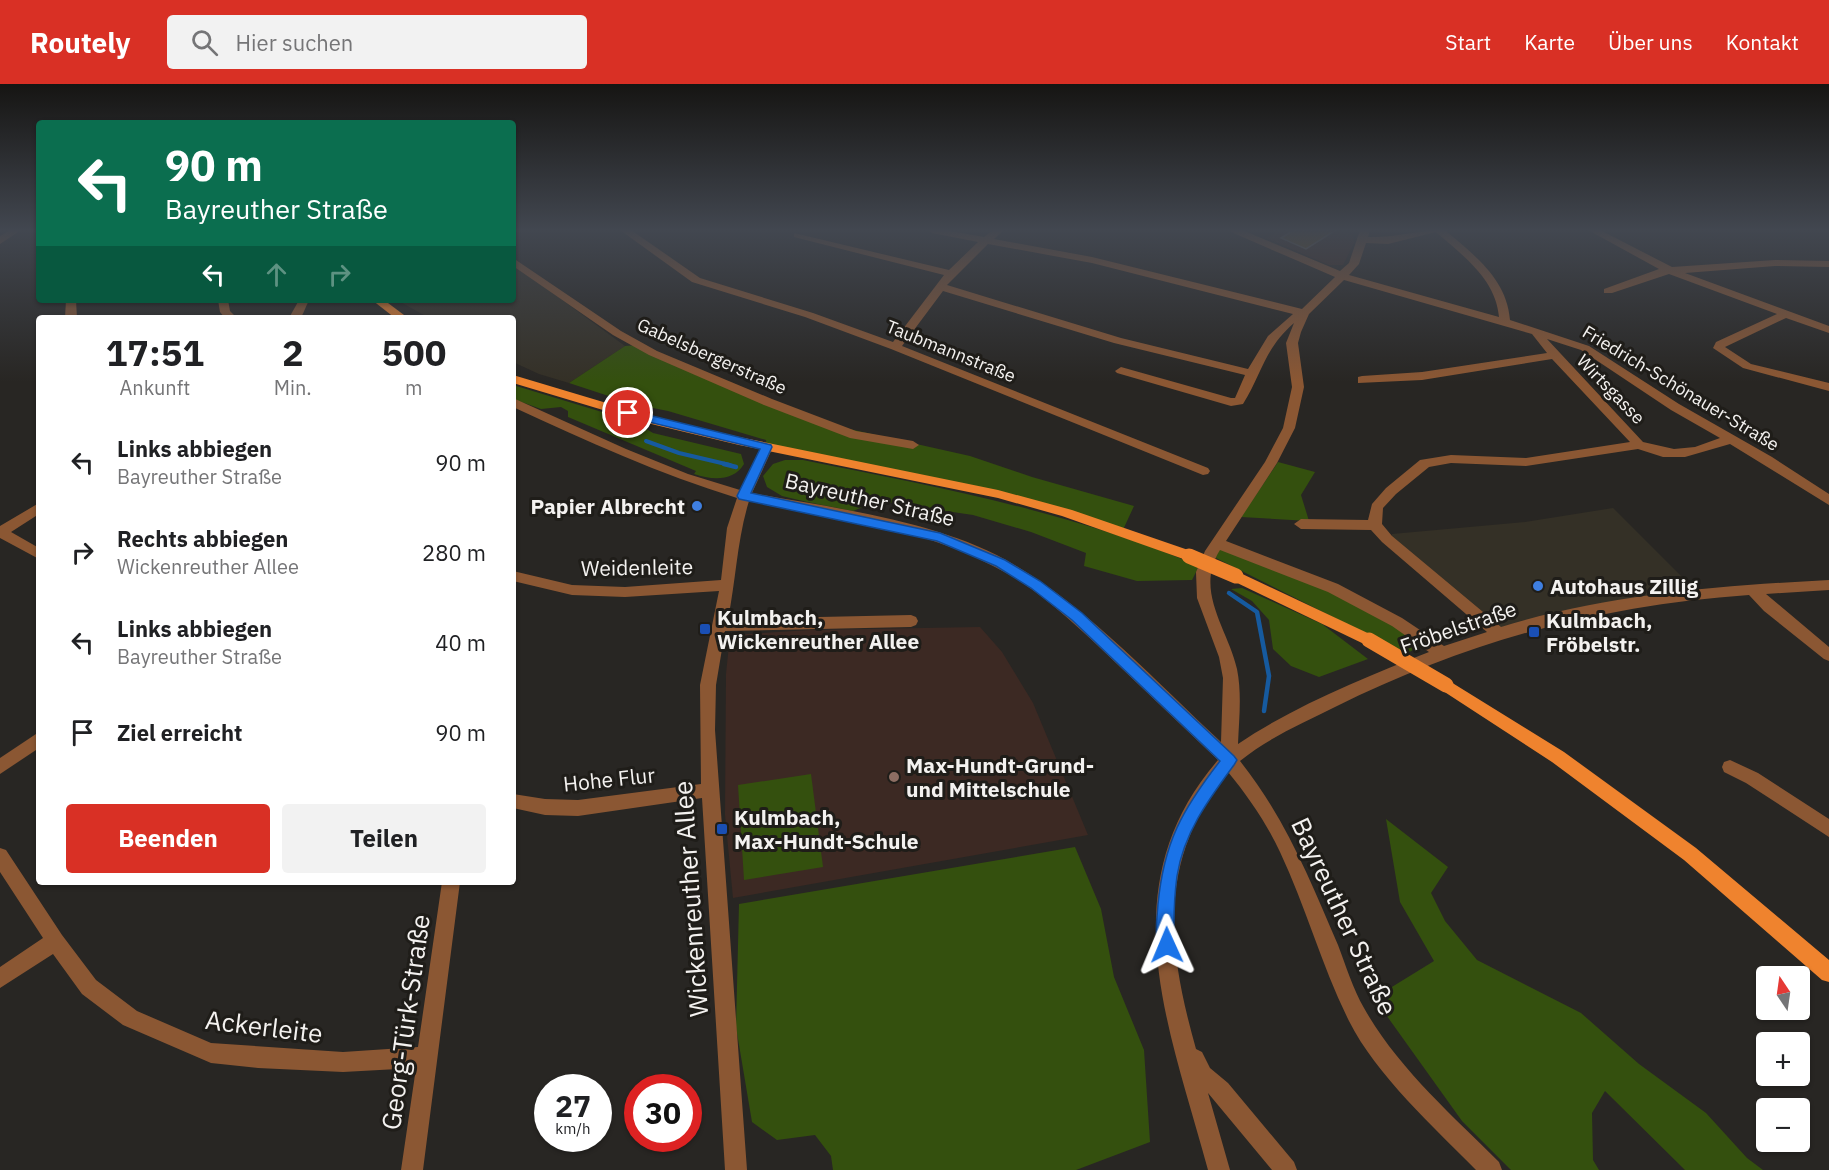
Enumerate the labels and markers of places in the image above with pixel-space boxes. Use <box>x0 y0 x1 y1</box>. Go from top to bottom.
pin <box>602 387 653 438</box>
place label: Papier Albrecht <box>530 492 685 520</box>
marker: Papier Albrecht <box>690 499 704 513</box>
place label: Autohaus Zillig <box>1550 572 1699 600</box>
marker: Autohaus Zillig <box>1531 579 1545 593</box>
place label: Kulmbach, Wickenreuther Allee <box>717 603 919 655</box>
place label: Kulmbach, Fröbelstr. <box>1546 606 1652 658</box>
marker: Kulmbach, Wickenreuther Allee <box>698 622 712 636</box>
marker: Kulmbach, Fröbelstr. <box>1527 625 1541 639</box>
place label: Max-Hundt-Grund- und Mittelschule <box>906 751 1094 803</box>
marker: Max-Hundt-Grund- und Mittelschule <box>887 770 901 784</box>
place label: Kulmbach, Max-Hundt-Schule <box>734 803 919 855</box>
marker: Kulmbach, Max-Hundt-Schule <box>715 822 729 836</box>

